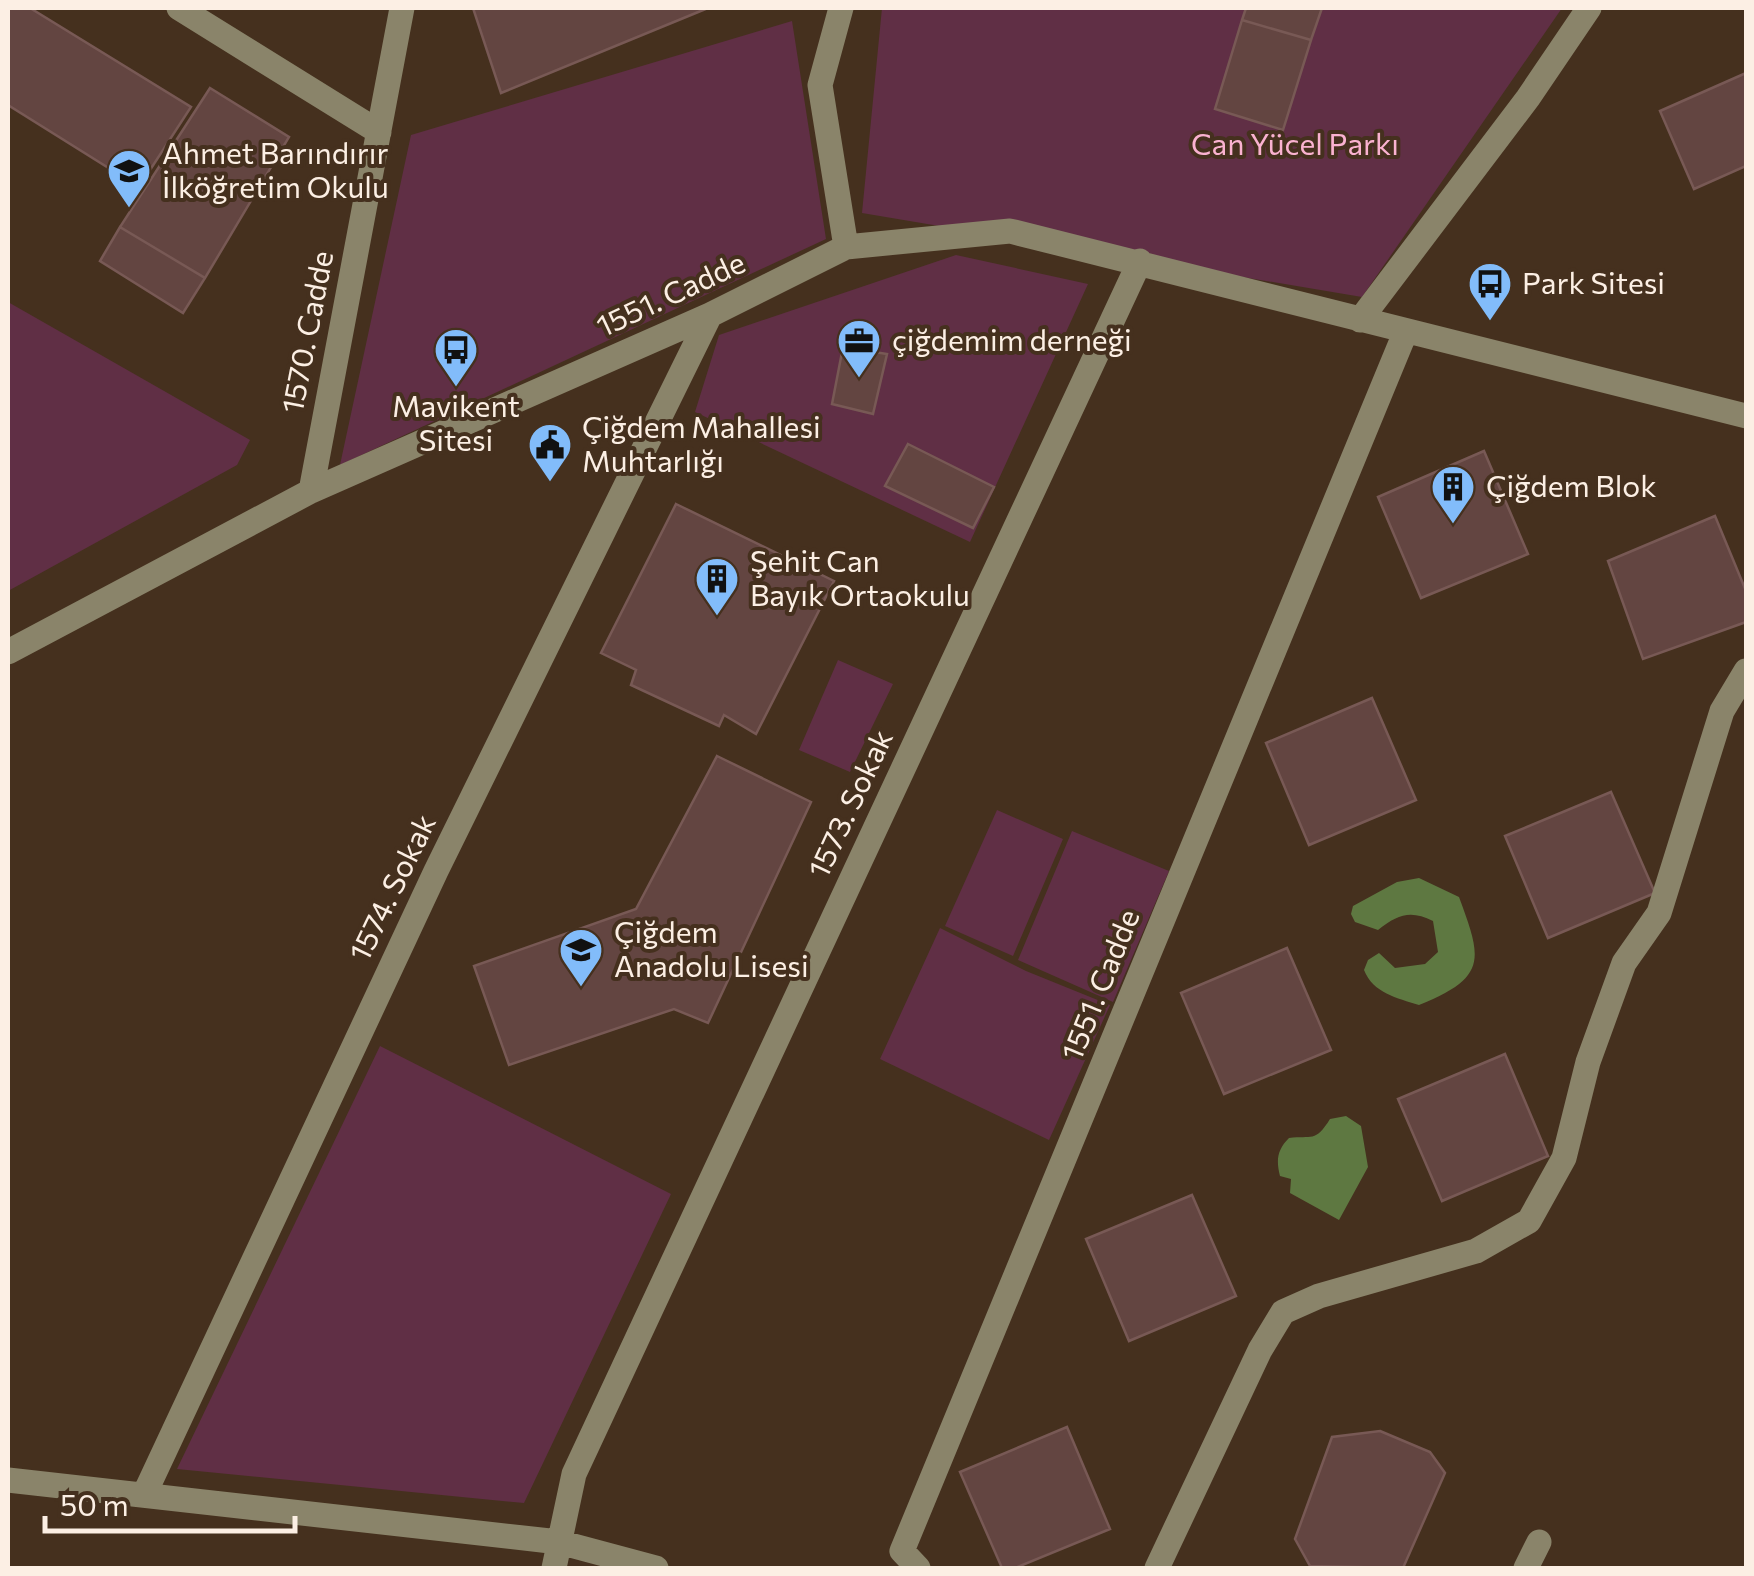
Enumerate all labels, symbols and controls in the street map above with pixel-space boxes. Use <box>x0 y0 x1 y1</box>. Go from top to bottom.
park label: Can Yücel Parkı <box>1191 124 1399 161</box>
place label: Ahmet Barındırır İlköğretim Okulu <box>162 133 389 204</box>
school or university icon: Ahmet Barındırır İlköğretim Okulu <box>106 148 152 209</box>
street label: 1551. Cadde <box>590 242 750 343</box>
street label: 1570. Cadde <box>272 247 339 416</box>
bus stop icon: Park Sitesi <box>1467 261 1513 322</box>
place label: Park Sitesi <box>1522 263 1665 300</box>
office icon: çiğdemim derneği <box>836 318 882 379</box>
place label: çiğdemim derneği <box>892 320 1132 357</box>
bus stop icon: Mavikent Sitesi <box>433 327 479 388</box>
place label: Mavikent Sitesi <box>392 386 520 457</box>
place label: Çiğdem Mahallesi Muhtarlığı <box>582 407 821 478</box>
public building icon: Çiğdem Mahallesi Muhtarlığı <box>527 422 573 483</box>
building icon: Çiğdem Blok <box>1430 464 1476 525</box>
place label: Çiğdem Blok <box>1486 466 1657 503</box>
place label: Şehit Can Bayık Ortaokulu <box>750 541 970 612</box>
building icon: Şehit Can Bayık Ortaokulu <box>694 556 740 617</box>
street label: 1573. Sokak <box>798 723 899 883</box>
street label: 1574. Sokak <box>339 808 442 966</box>
street label: 1551. Cadde <box>1052 903 1146 1065</box>
place label: Çiğdem Anadolu Lisesi <box>614 912 809 983</box>
school or university icon: Çiğdem Anadolu Lisesi <box>558 927 604 988</box>
scale bar <box>45 1471 295 1533</box>
text: 50 m <box>60 1485 129 1522</box>

